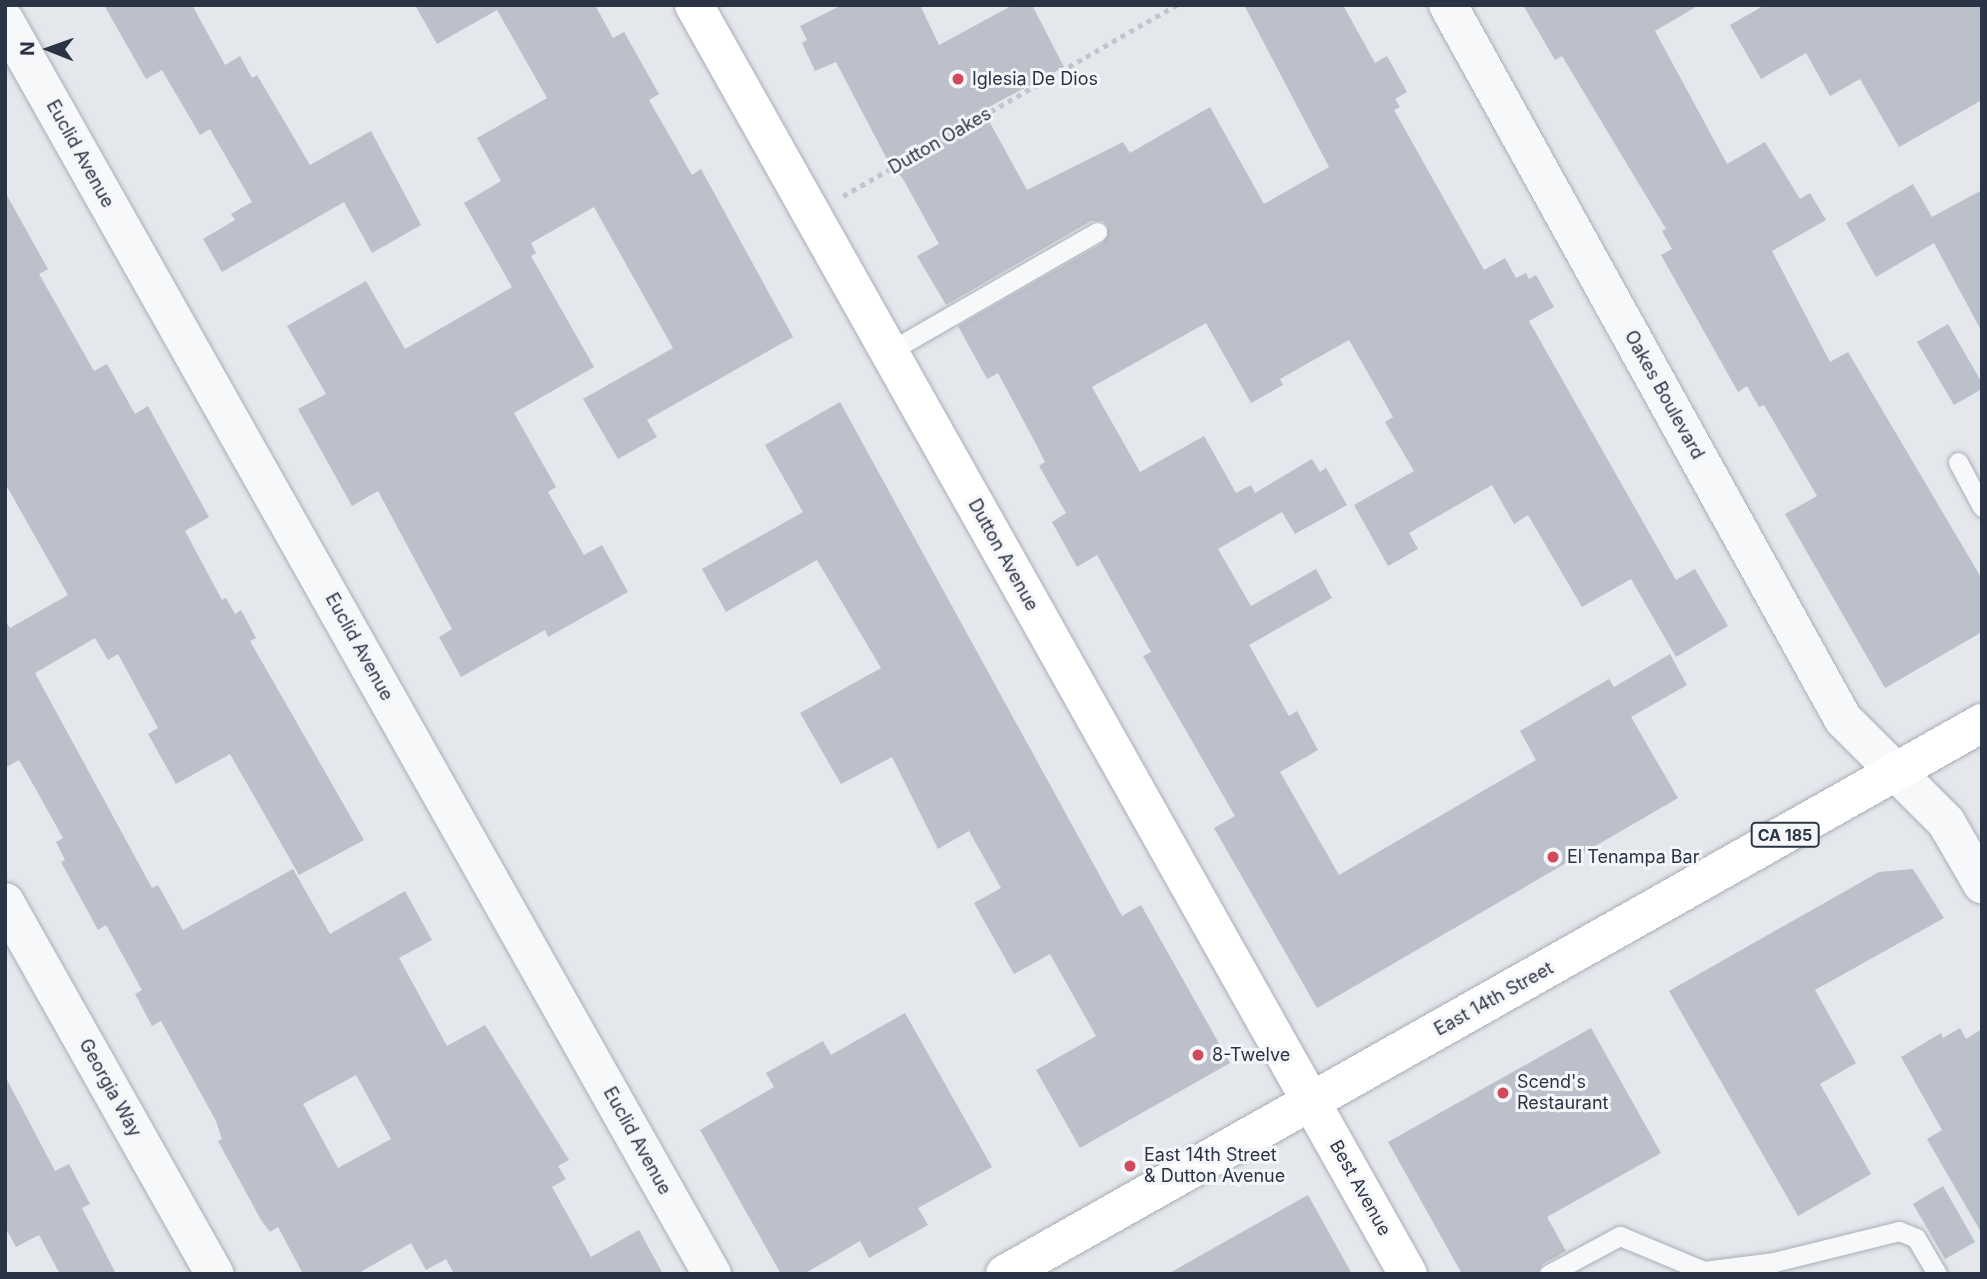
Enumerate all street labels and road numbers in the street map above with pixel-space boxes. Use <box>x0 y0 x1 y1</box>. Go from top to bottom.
street label: Euclid Avenue <box>42 96 118 212</box>
street label: Dutton Oakes <box>885 103 995 179</box>
street label: Oakes Boulevard <box>1620 327 1708 463</box>
street label: Dutton Avenue <box>963 495 1043 615</box>
street label: Euclid Avenue <box>321 589 397 705</box>
road number: CA 185 <box>1750 822 1820 848</box>
street label: East 14th Street <box>1431 957 1557 1041</box>
street label: Georgia Way <box>74 1035 146 1141</box>
street label: Euclid Avenue <box>599 1083 675 1199</box>
street label: Best Avenue <box>1325 1136 1395 1240</box>

